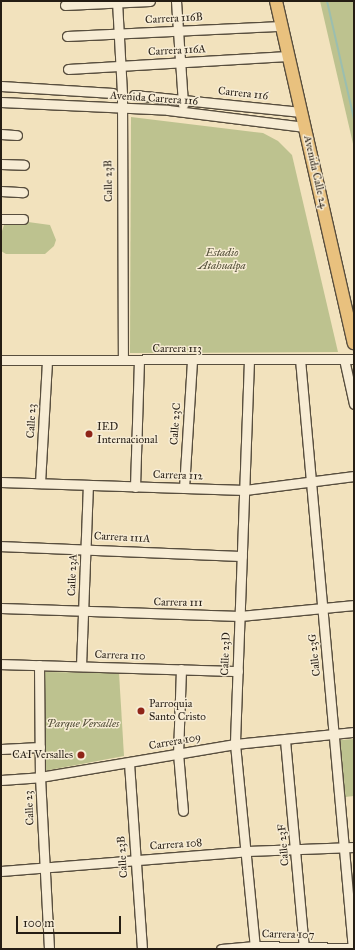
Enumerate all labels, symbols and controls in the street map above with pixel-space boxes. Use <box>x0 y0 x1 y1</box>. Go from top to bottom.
street label: Carrera 116B <box>145 11 203 27</box>
street label: Carrera 116A <box>148 43 206 59</box>
street label: Carrera 116 <box>217 85 269 103</box>
street label: Avenida Carrera 116 <box>109 89 199 109</box>
street label: Avenida Calle 24 <box>300 134 330 210</box>
street label: Calle 23B <box>102 160 116 202</box>
park label: Estadio Atahualpa <box>198 247 246 273</box>
street label: Carrera 113 <box>152 342 202 356</box>
street label: Calle 23C <box>168 402 184 446</box>
street label: Calle 23 <box>24 403 40 439</box>
place label: IED Internacional <box>97 421 158 447</box>
marker: IED Internacional <box>84 429 94 439</box>
street label: Carrera 112 <box>153 469 203 483</box>
street label: Carrera 111A <box>93 530 151 546</box>
street label: Calle 23A <box>66 554 80 596</box>
street label: Carrera 111 <box>153 596 203 610</box>
street label: Calle 23D <box>219 632 233 676</box>
street label: Calle 23G <box>306 633 324 677</box>
street label: Carrera 110 <box>94 649 146 663</box>
place label: Parroquia Santo Cristo <box>149 698 206 724</box>
marker: Parroquia Santo Cristo <box>136 706 146 716</box>
park label: Parque Versalles <box>47 717 119 731</box>
street label: Carrera 109 <box>148 731 202 753</box>
place label: CAI Versalles <box>12 748 73 762</box>
marker: CAI Versalles <box>76 750 86 760</box>
street label: Calle 23 <box>22 790 38 826</box>
street label: Calle 23F <box>276 823 292 867</box>
street label: Calle 23B <box>115 836 131 878</box>
street label: Carrera 108 <box>149 837 203 853</box>
scale bar <box>18 908 123 934</box>
text: 100 m <box>23 916 54 930</box>
street label: Carrera 107 <box>262 928 314 942</box>

